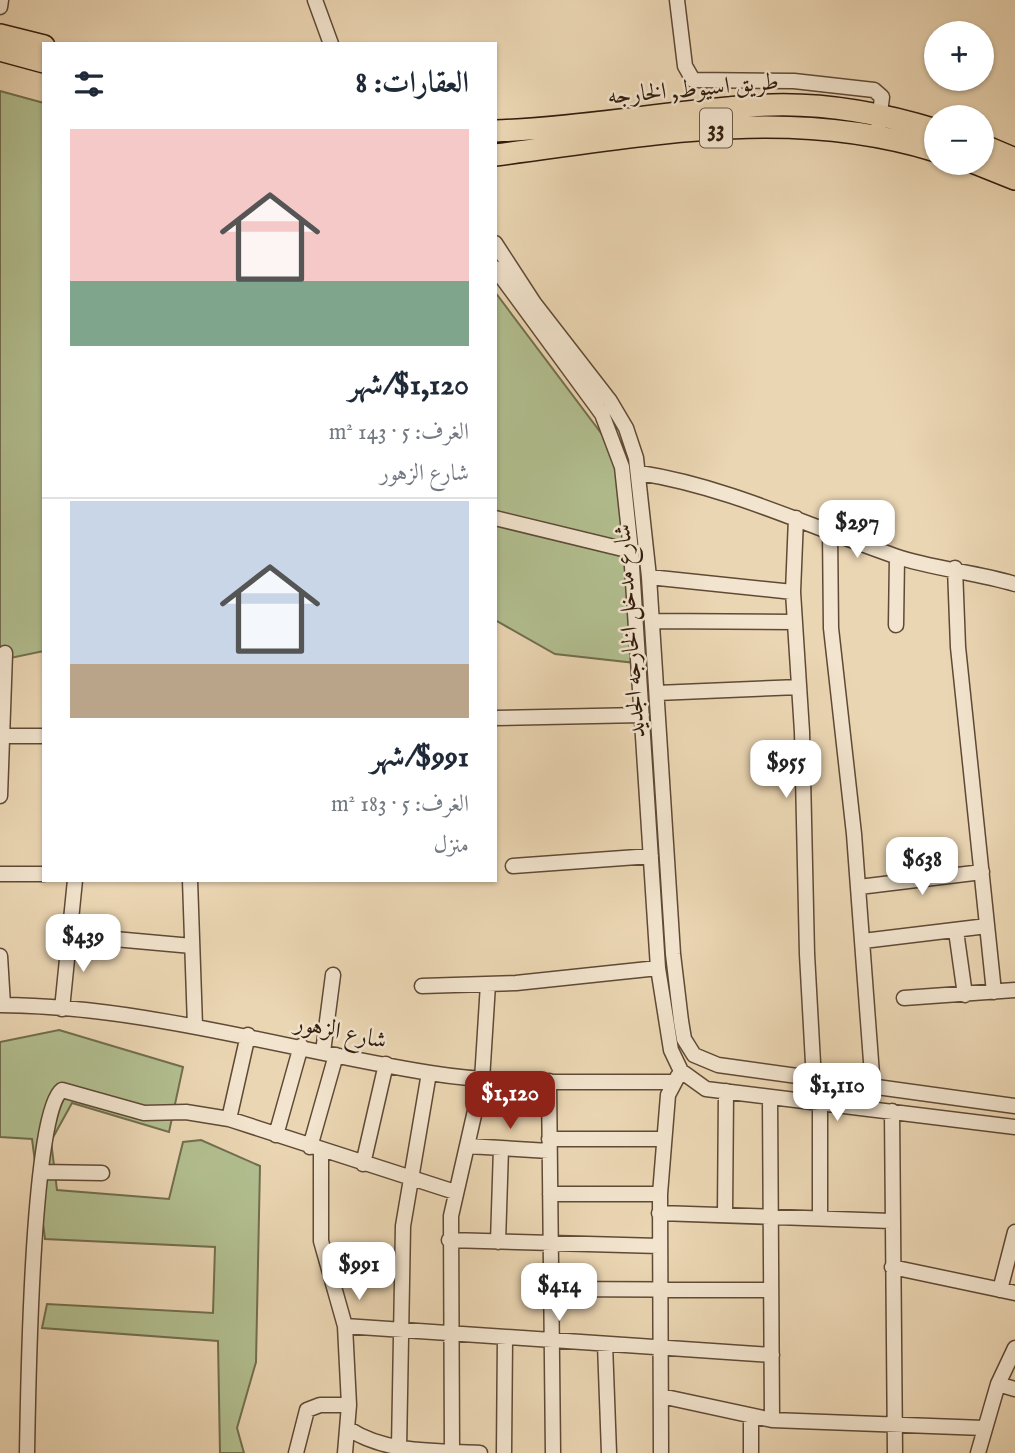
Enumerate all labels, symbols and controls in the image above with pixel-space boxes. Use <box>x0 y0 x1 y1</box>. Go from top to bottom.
map controls <box>924 21 994 175</box>
button: + <box>924 21 994 91</box>
icon: filters <box>70 65 108 103</box>
text: العقارات: 8 <box>356 65 469 103</box>
street label: طريق اسيوط, الخارجه <box>606 67 780 112</box>
button: − <box>924 105 994 175</box>
road number: 33 <box>700 108 732 148</box>
icon: home <box>207 174 333 300</box>
text: $1,120/شهر <box>349 367 469 405</box>
text: الغرف: 5 · 143 m² <box>329 418 469 447</box>
text: شارع الزهور <box>380 459 469 488</box>
pin: $297 <box>816 500 898 560</box>
text: $297 <box>835 508 879 537</box>
street label: شارع مدخل الخارجه الجديد <box>608 523 656 739</box>
icon: home <box>207 546 333 672</box>
text: $991/شهر <box>370 739 469 777</box>
pin: $955 <box>745 740 827 800</box>
text: $955 <box>766 748 806 777</box>
text: الغرف: 5 · 183 m² <box>331 790 469 819</box>
text: منزل <box>434 831 469 860</box>
pin: $638 <box>881 838 963 897</box>
text: $638 <box>902 845 942 874</box>
pin: $439 <box>42 914 124 974</box>
text: $439 <box>62 922 104 951</box>
street label: شارع الزهور <box>289 1007 389 1060</box>
pin: $1,110 <box>780 1064 894 1123</box>
text: $1,110 <box>809 1071 865 1100</box>
pin: $1,120 <box>453 1072 567 1131</box>
text: $1,120 <box>481 1079 539 1108</box>
pin: $991 <box>318 1242 400 1302</box>
text: $991 <box>338 1250 380 1279</box>
pin: $414 <box>518 1264 600 1323</box>
text: $414 <box>537 1271 581 1300</box>

